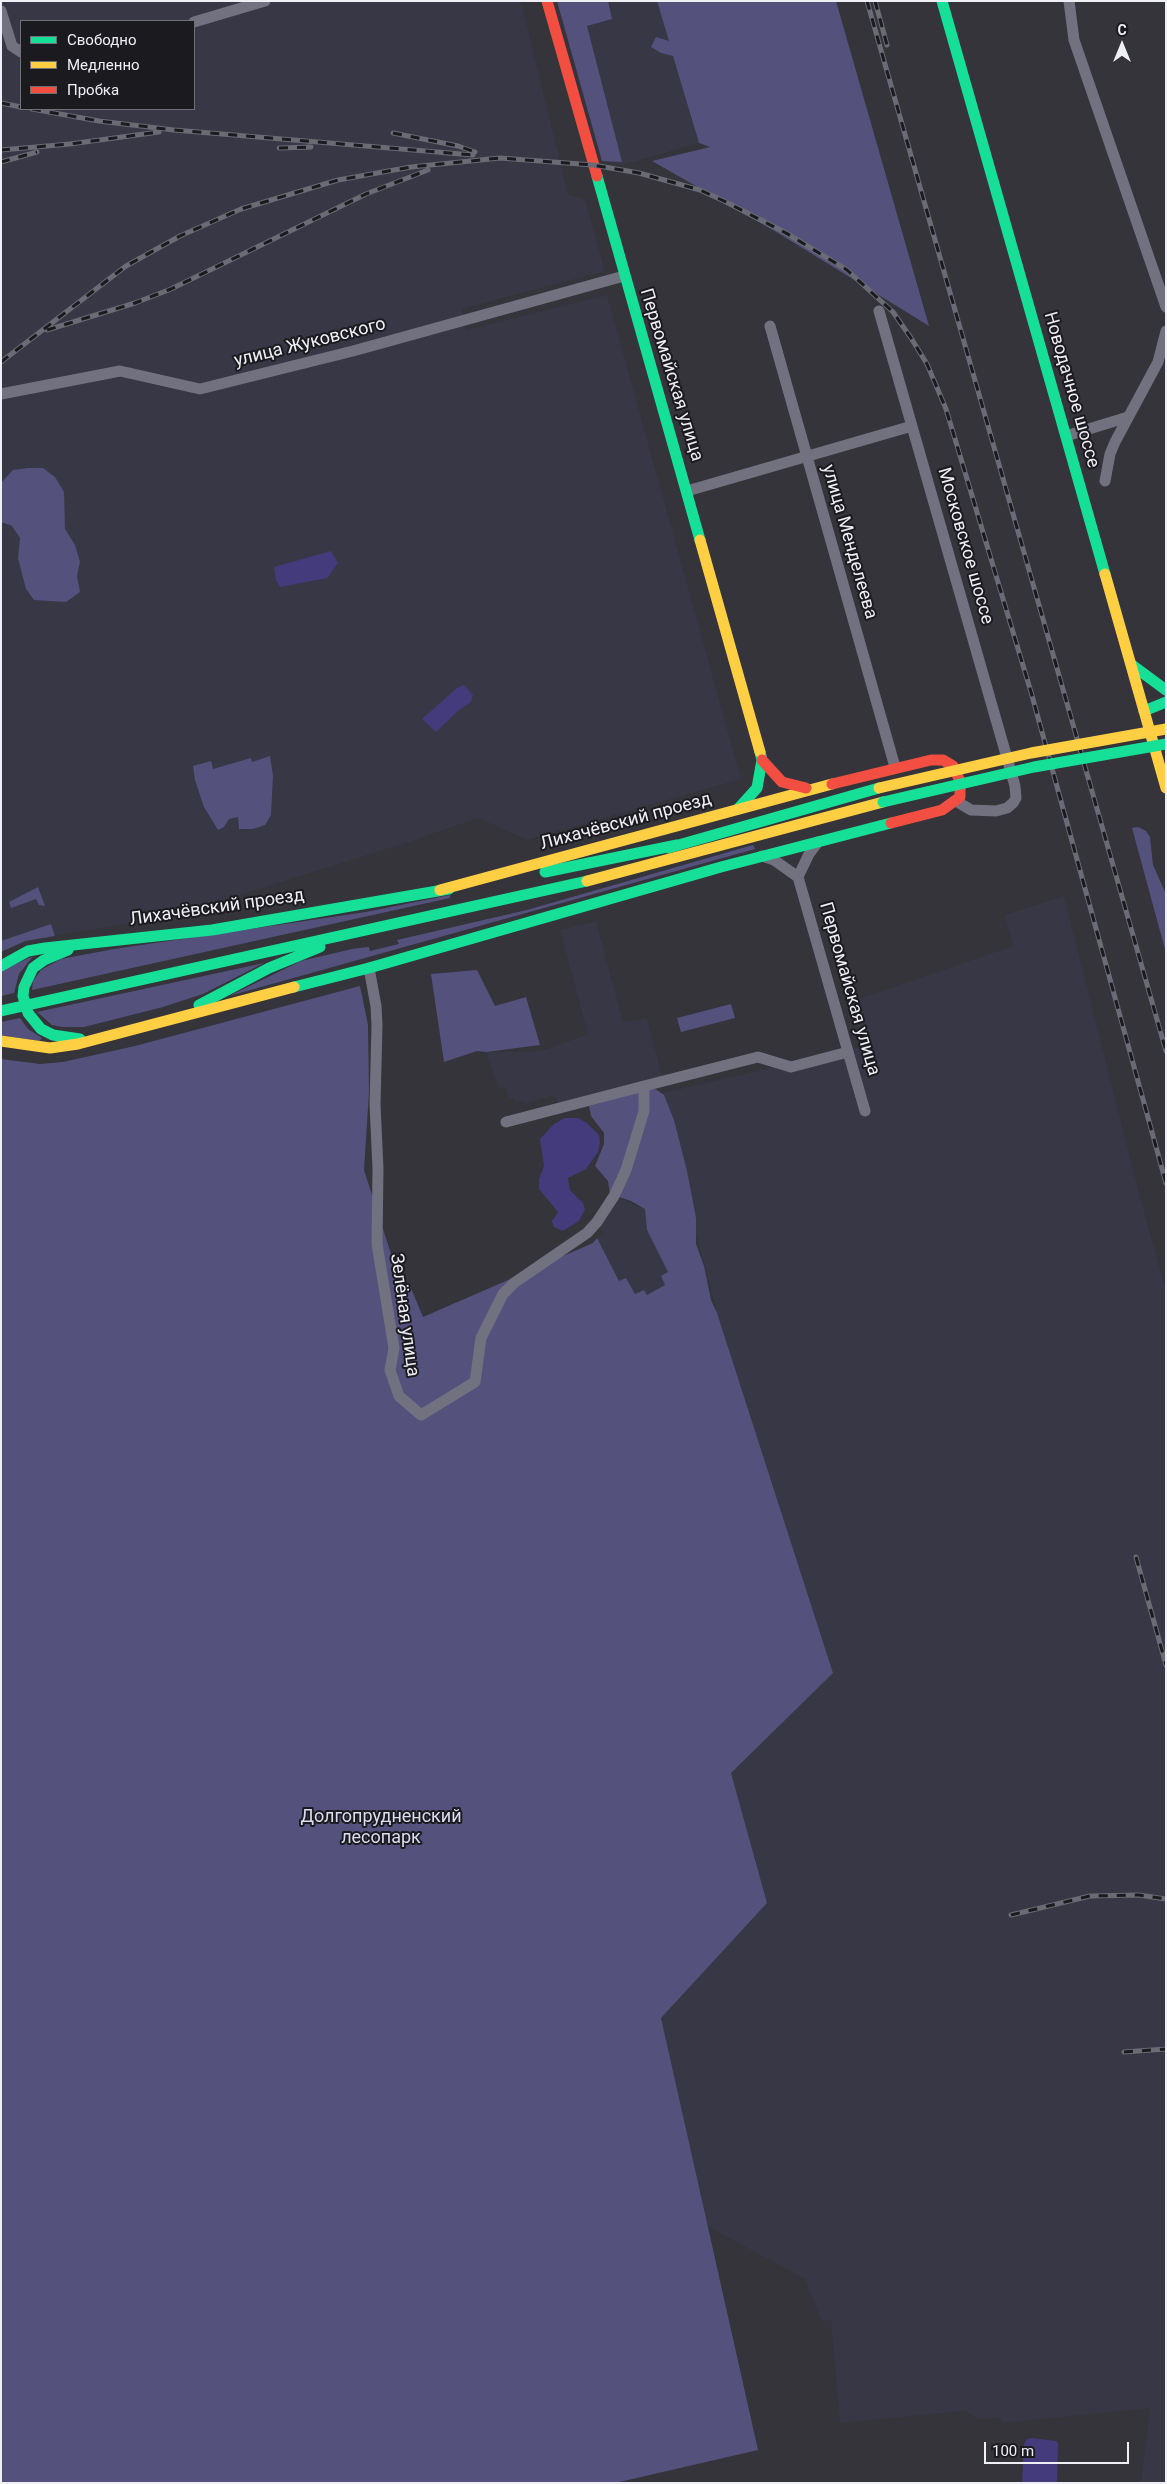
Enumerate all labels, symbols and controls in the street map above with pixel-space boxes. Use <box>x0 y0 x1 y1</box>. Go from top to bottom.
legend <box>20 20 195 110</box>
north arrow <box>1097 20 1147 70</box>
text: С <box>1117 22 1127 38</box>
text: Свободно <box>67 31 136 49</box>
text: Медленно <box>67 56 140 74</box>
text: Пробка <box>67 81 119 99</box>
street label: Первомайская улица <box>634 286 708 464</box>
street label: Новодачное шоссе <box>1038 309 1104 471</box>
street label: улица Жуковского <box>232 314 388 372</box>
street label: улица Менделеева <box>817 462 881 622</box>
street label: Московское шоссе <box>932 465 998 627</box>
street label: Лихачёвский проезд <box>538 789 714 855</box>
street label: Лихачёвский проезд <box>128 885 306 931</box>
street label: Первомайская улица <box>814 900 884 1078</box>
street label: Зелёная улица <box>385 1252 423 1378</box>
park label: Долгопрудненский лесопарк <box>300 1806 462 1848</box>
scale bar <box>987 2432 1132 2464</box>
text: 100 m <box>992 2442 1034 2460</box>

